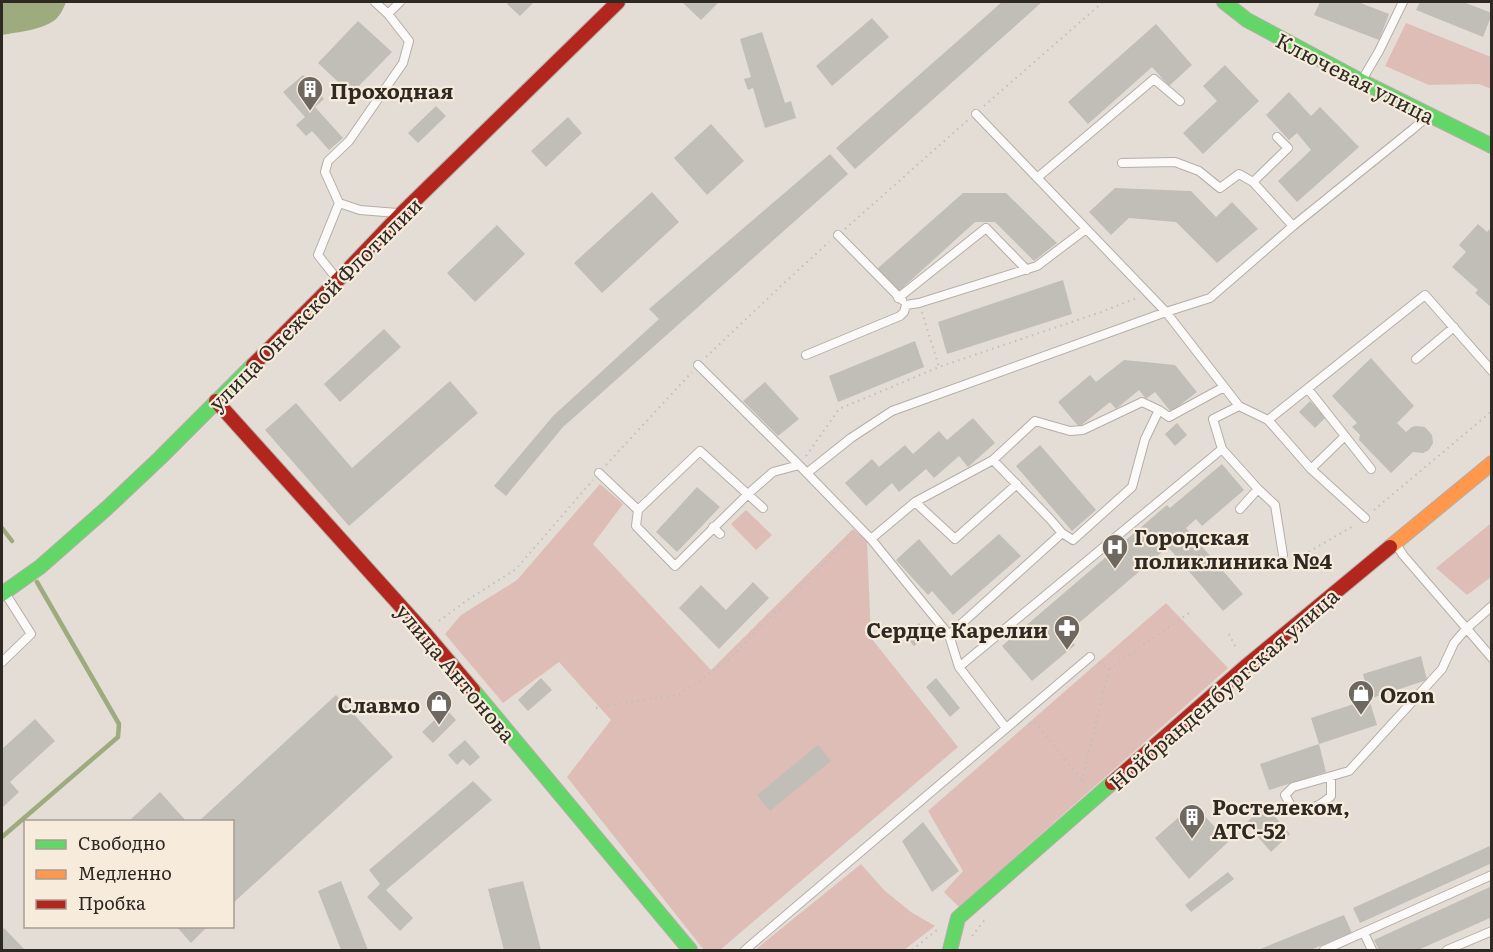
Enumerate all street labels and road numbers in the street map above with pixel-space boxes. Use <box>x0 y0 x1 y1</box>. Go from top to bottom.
street label: Ключевая улица <box>1271 23 1442 131</box>
street label: улица Онежской Флотилии <box>200 189 428 417</box>
street label: Нойбранденбургская улица <box>1101 579 1345 797</box>
street label: улица Антонова <box>390 596 525 749</box>

